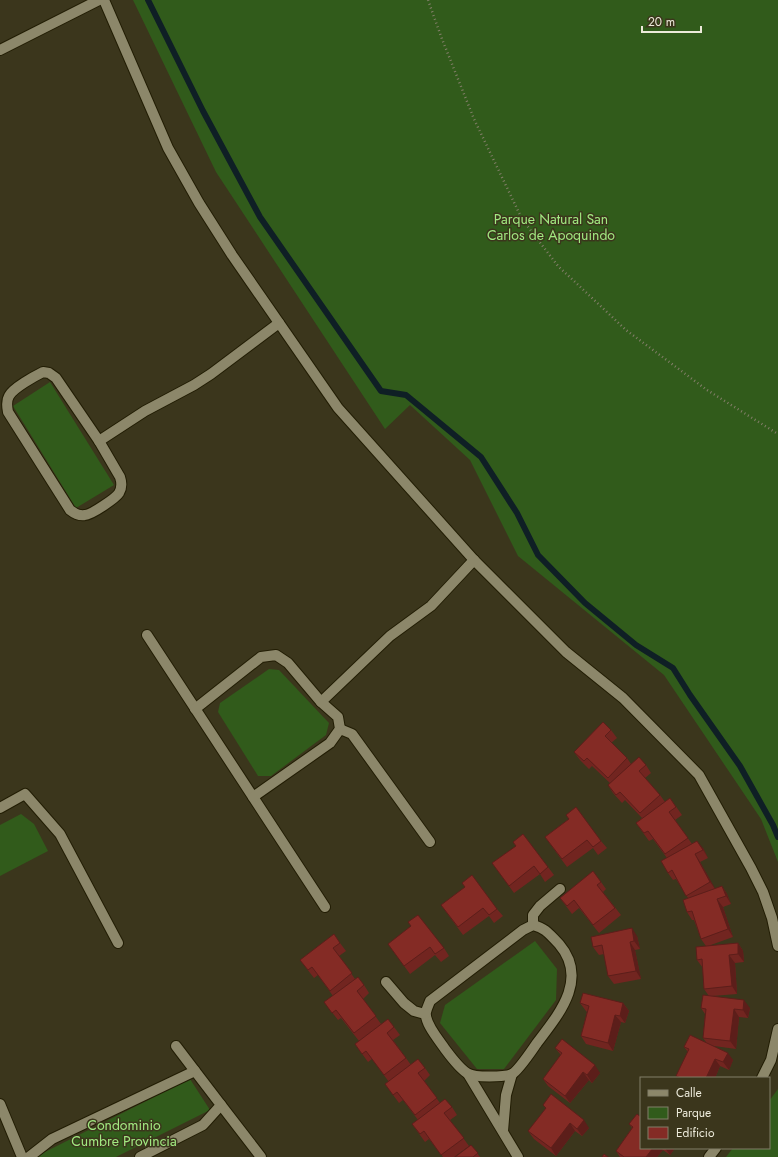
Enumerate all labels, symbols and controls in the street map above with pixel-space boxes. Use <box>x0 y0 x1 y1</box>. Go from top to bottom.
scale bar <box>642 8 701 34</box>
text: 20 m <box>648 13 675 31</box>
park label: Parque Natural San Carlos de Apoquindo <box>487 209 615 245</box>
legend <box>640 1077 770 1149</box>
text: Calle <box>676 1084 702 1102</box>
text: Parque <box>676 1104 711 1122</box>
park label: Condominio Cumbre Provincia <box>71 1115 177 1151</box>
text: Edificio <box>676 1124 715 1142</box>

